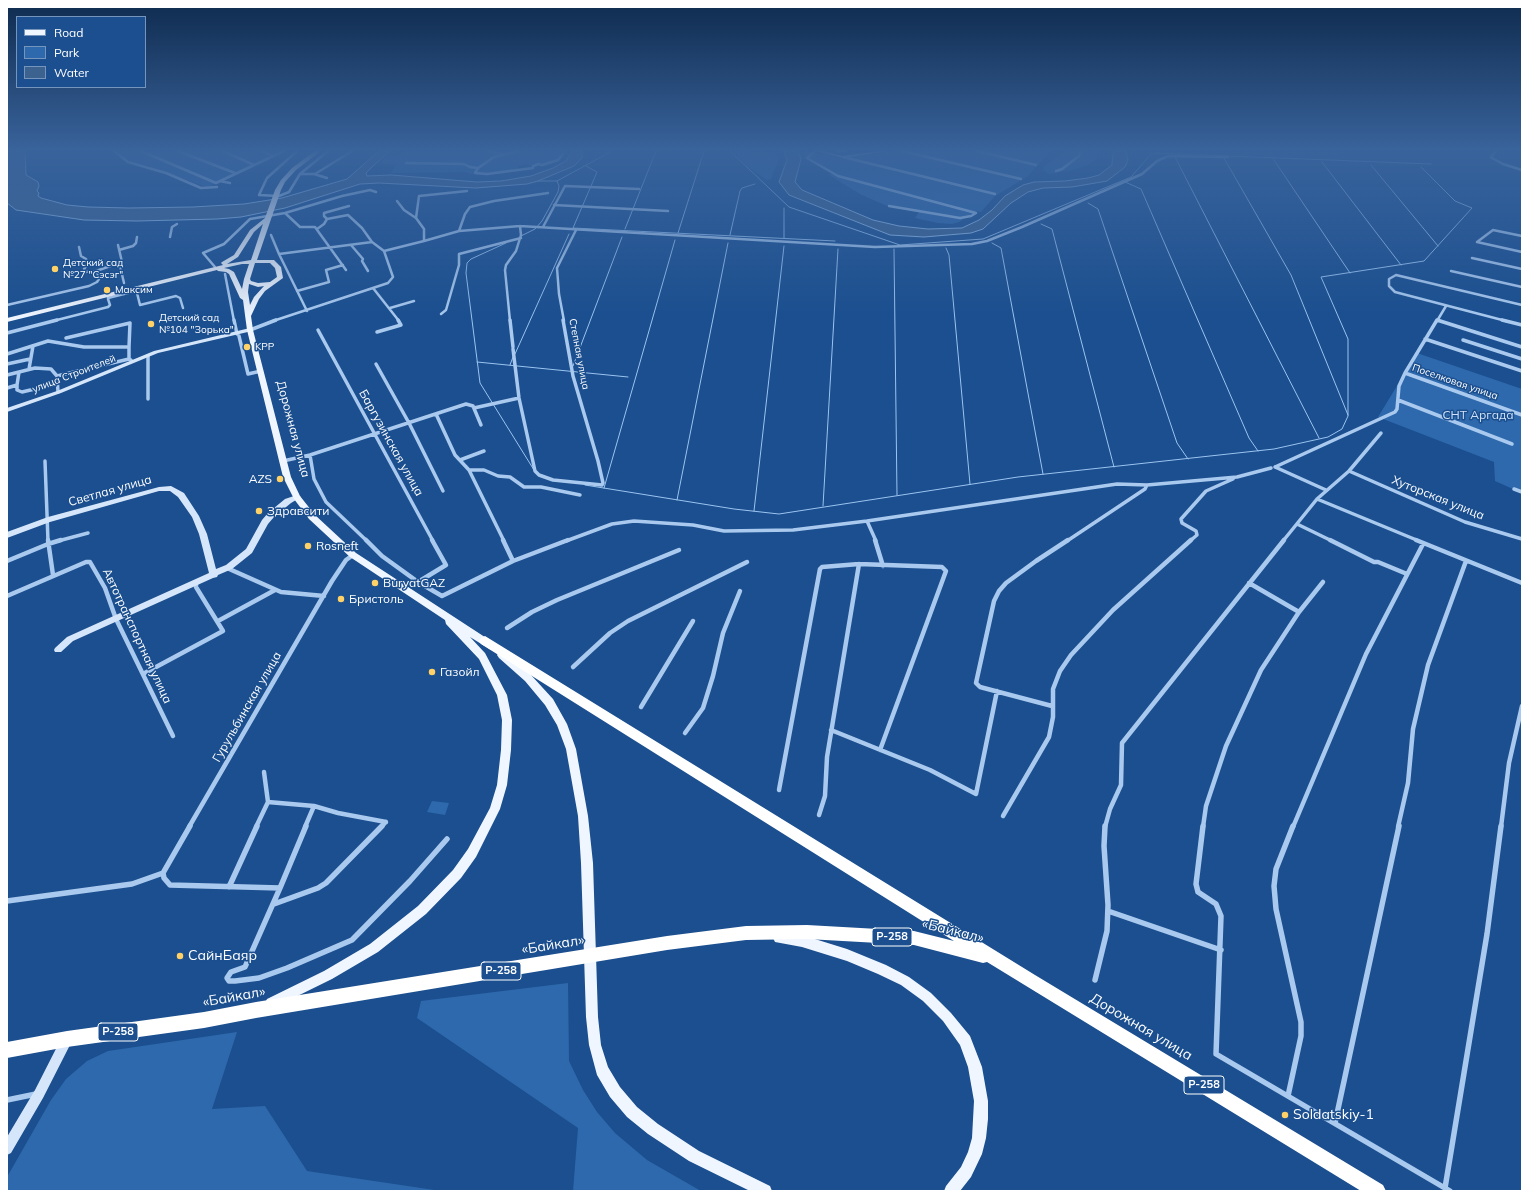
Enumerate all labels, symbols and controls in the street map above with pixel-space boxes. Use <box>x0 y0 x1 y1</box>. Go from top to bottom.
legend <box>16 16 146 88</box>
text: Road <box>54 25 83 40</box>
text: Park <box>54 45 79 60</box>
text: Water <box>54 65 89 80</box>
place label: Детский сад №27 "Сэсэг" <box>63 257 123 280</box>
marker: Детский сад №27 "Сэсэг" <box>50 264 60 274</box>
place label: Максим <box>115 284 153 296</box>
marker: Максим <box>102 285 112 295</box>
place label: Детский сад №104 "Зорька" <box>159 312 234 336</box>
street label: Степная улица <box>566 317 592 391</box>
marker: Детский сад №104 "Зорька" <box>146 319 156 329</box>
place label: KPP <box>255 341 274 353</box>
marker: KPP <box>242 342 252 352</box>
street label: улица Строителей <box>31 353 117 395</box>
street label: Поселковая улица <box>1410 362 1500 402</box>
street label: Дорожная улица <box>273 379 313 479</box>
street label: Баргузинская улица <box>356 387 426 499</box>
park label: СНТ Аргада <box>1442 408 1514 422</box>
street label: Светлая улица <box>67 472 153 510</box>
place label: AZS <box>249 472 272 486</box>
street label: Хуторская улица <box>1390 473 1486 523</box>
marker: AZS <box>275 474 285 484</box>
place label: Здравсити <box>267 504 329 518</box>
marker: Здравсити <box>254 506 264 516</box>
place label: Rosneft <box>316 539 358 553</box>
marker: Rosneft <box>303 541 313 551</box>
street label: Автотранспортная улица <box>99 566 175 706</box>
place label: BuryatGAZ <box>383 576 445 590</box>
marker: BuryatGAZ <box>370 578 380 588</box>
place label: Бристоль <box>349 592 404 606</box>
marker: Бристоль <box>336 594 346 604</box>
street label: Гурульбинская улица <box>210 649 284 765</box>
place label: Газойл <box>440 665 480 679</box>
marker: Газойл <box>427 667 437 677</box>
street label: «Байкал» <box>920 915 986 947</box>
road number: Р-258 <box>872 928 912 946</box>
street label: «Байкал» <box>521 932 585 958</box>
place label: СайнБаяр <box>188 948 257 964</box>
marker: СайнБаяр <box>175 951 185 961</box>
road number: Р-258 <box>481 962 521 980</box>
street label: «Байкал» <box>201 983 267 1011</box>
street label: Дорожная улица <box>1087 990 1195 1064</box>
road number: Р-258 <box>98 1023 138 1041</box>
road number: Р-258 <box>1184 1076 1224 1094</box>
place label: Soldatskiy-1 <box>1293 1107 1374 1123</box>
marker: Soldatskiy-1 <box>1280 1110 1290 1120</box>

